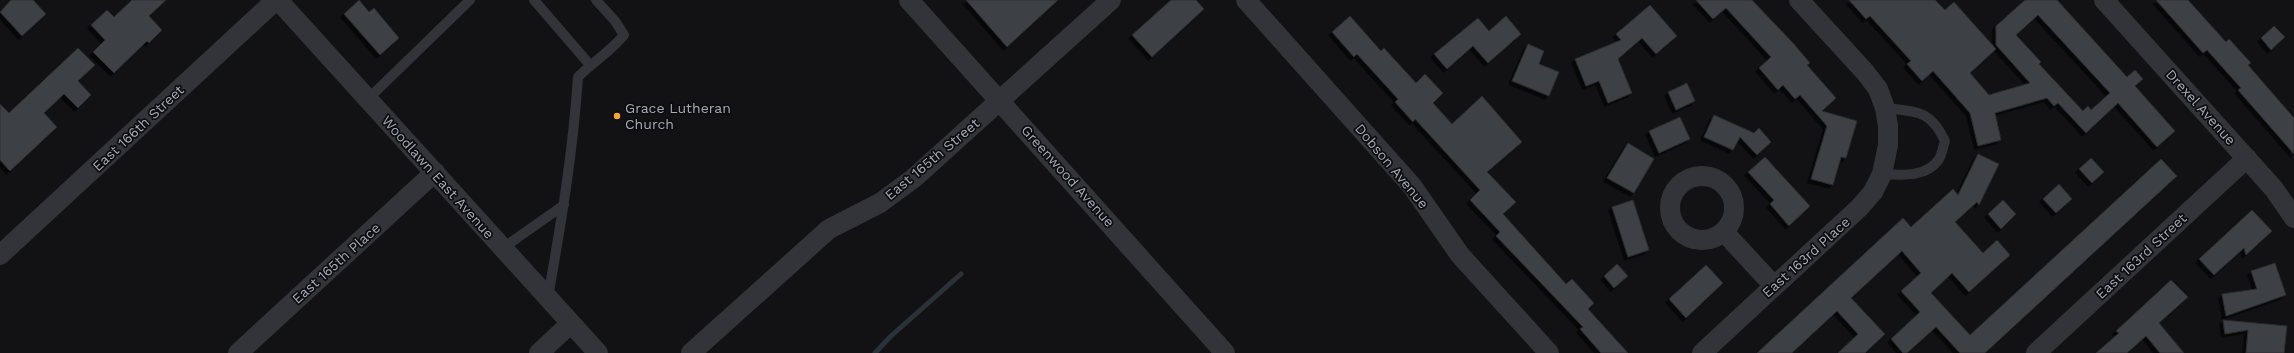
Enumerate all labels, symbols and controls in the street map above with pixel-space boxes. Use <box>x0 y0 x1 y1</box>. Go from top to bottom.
street label: Drexel Avenue <box>2163 66 2239 148</box>
street label: East 166th Street <box>89 82 187 174</box>
place label: Grace Lutheran Church <box>625 100 731 132</box>
marker: Grace Lutheran Church <box>612 111 622 121</box>
street label: Woodlawn East Avenue <box>379 112 497 242</box>
street label: East 165th Street <box>882 115 982 203</box>
street label: Dobson Avenue <box>1352 120 1432 212</box>
street label: Greenwood Avenue <box>1018 122 1118 230</box>
street label: East 163rd Street <box>2092 210 2190 302</box>
street label: East 163rd Place <box>1759 213 1853 301</box>
street label: East 165th Place <box>289 219 383 307</box>

